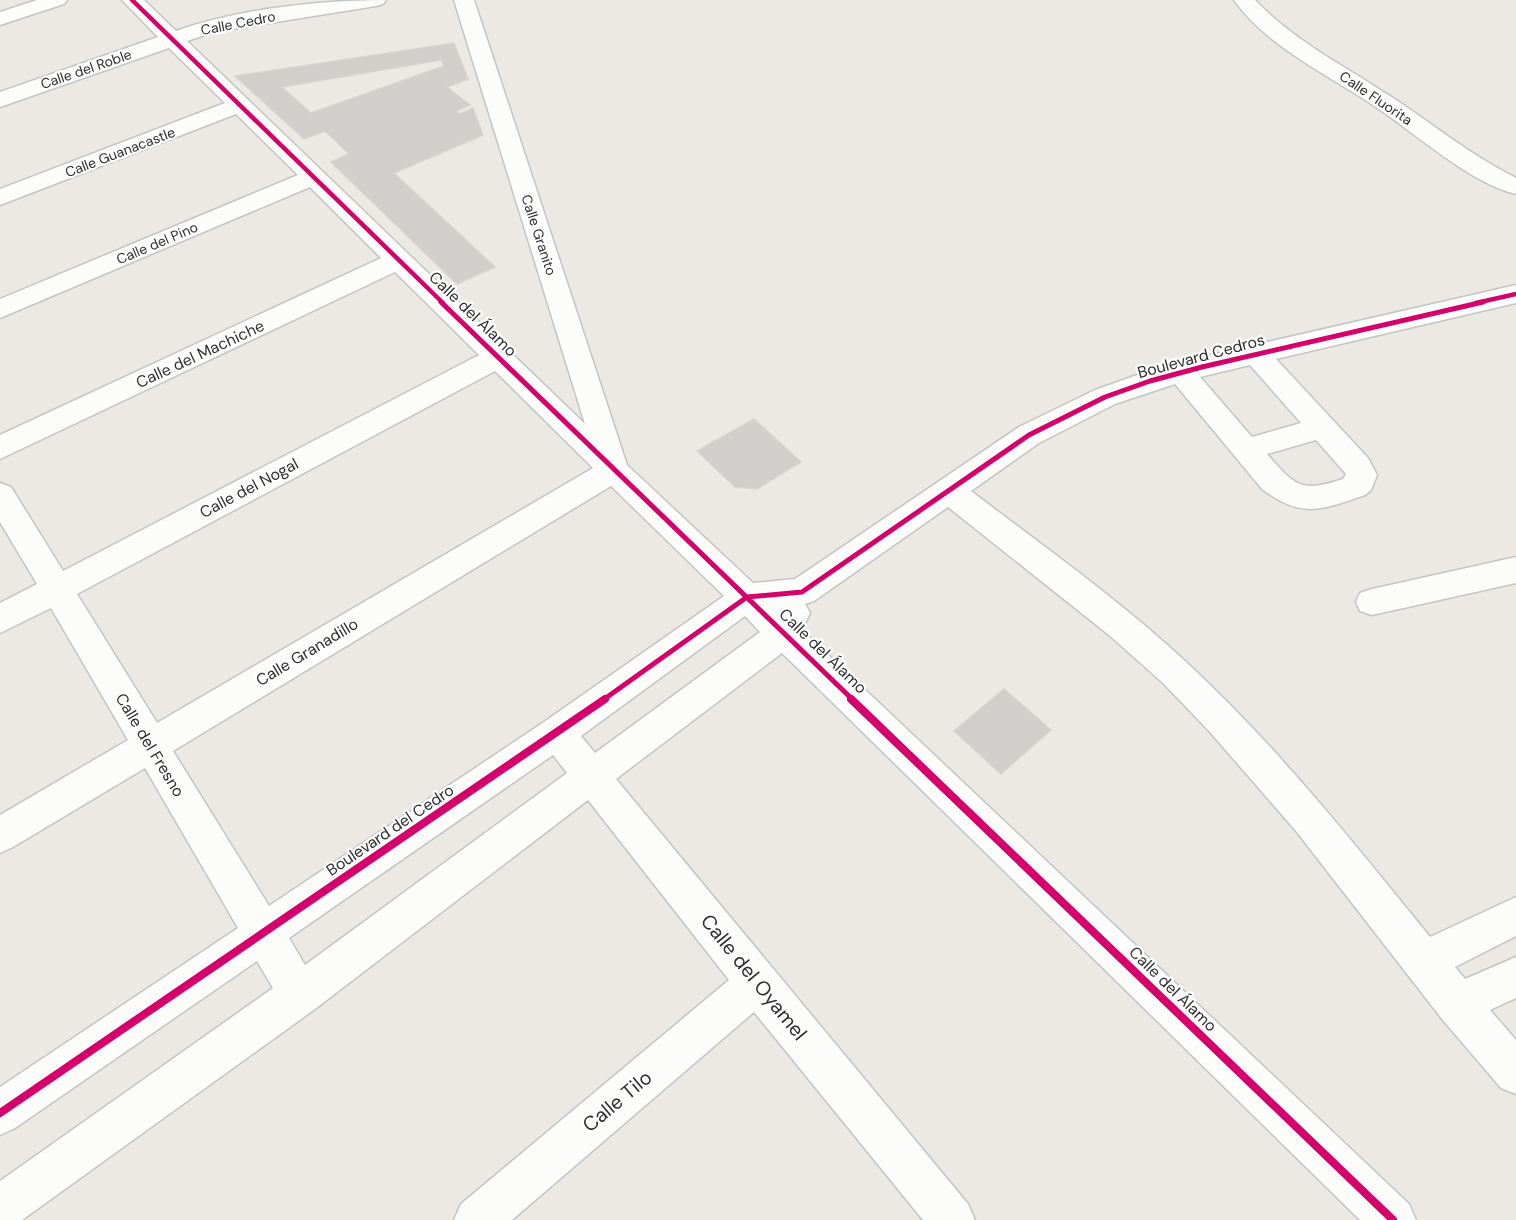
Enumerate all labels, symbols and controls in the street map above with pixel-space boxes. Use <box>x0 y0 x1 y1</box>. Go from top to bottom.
street label: Calle Cedro <box>199 7 277 39</box>
street label: Calle del Roble <box>38 45 134 93</box>
street label: Calle Fluorita <box>1336 67 1416 129</box>
street label: Calle Guanacastle <box>62 123 178 181</box>
street label: Calle Granito <box>517 192 561 278</box>
street label: Calle del Pino <box>113 218 201 268</box>
street label: Calle del Álamo <box>425 267 521 361</box>
street label: Calle del Machiche <box>132 315 268 393</box>
street label: Boulevard Cedros <box>1135 329 1267 383</box>
street label: Calle del Nogal <box>196 453 302 523</box>
street label: Calle del Álamo <box>775 604 871 698</box>
street label: Calle Granadillo <box>252 613 362 691</box>
street label: Calle del Fresno <box>111 689 189 801</box>
street label: Boulevard del Cedro <box>322 779 458 881</box>
street label: Calle del Oyamel <box>695 909 813 1045</box>
street label: Calle del Álamo <box>1125 942 1221 1036</box>
street label: Calle Tilo <box>577 1064 657 1138</box>

